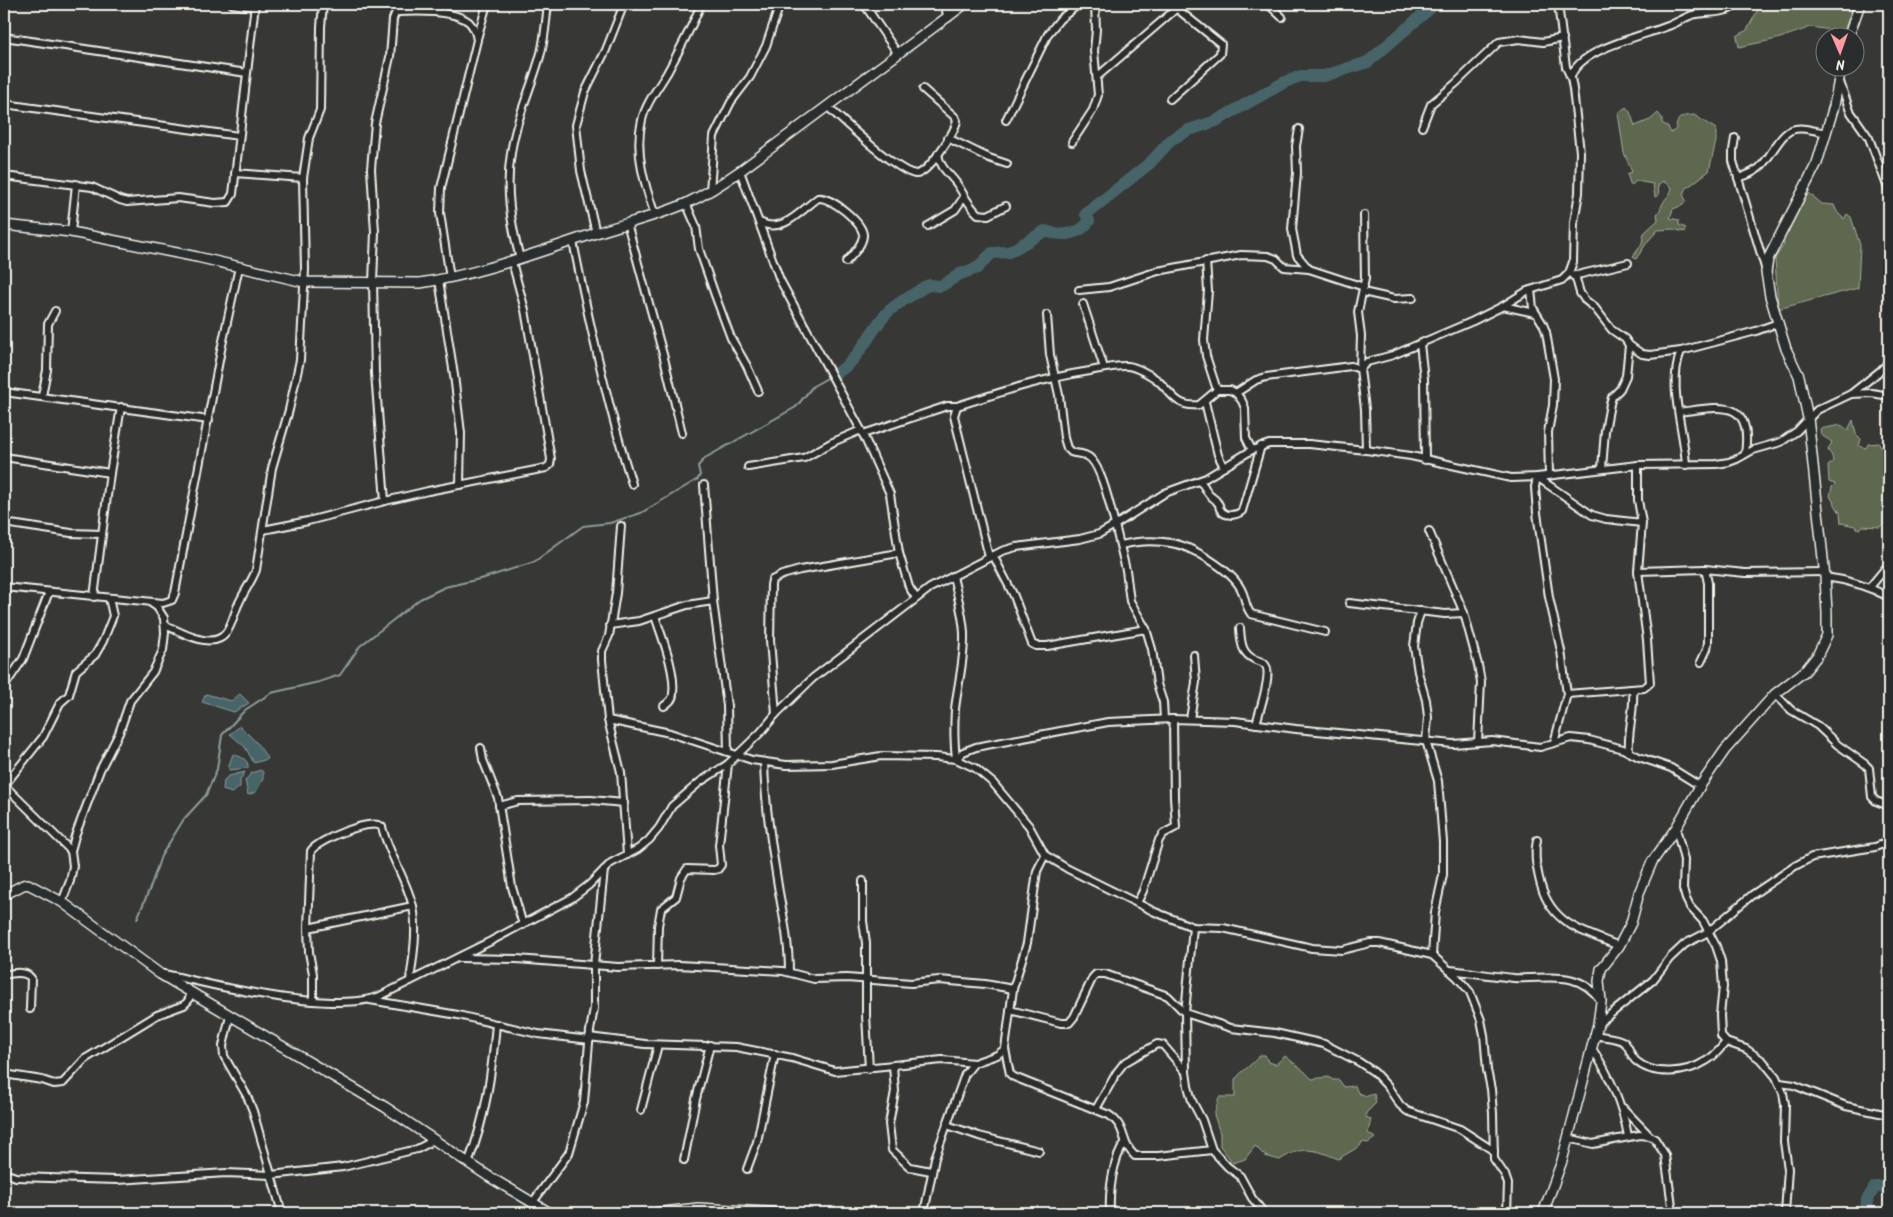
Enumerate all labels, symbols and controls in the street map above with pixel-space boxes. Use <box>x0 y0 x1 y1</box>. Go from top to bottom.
north arrow <box>1816 28 1866 78</box>
text: N <box>1835 53 1845 75</box>

